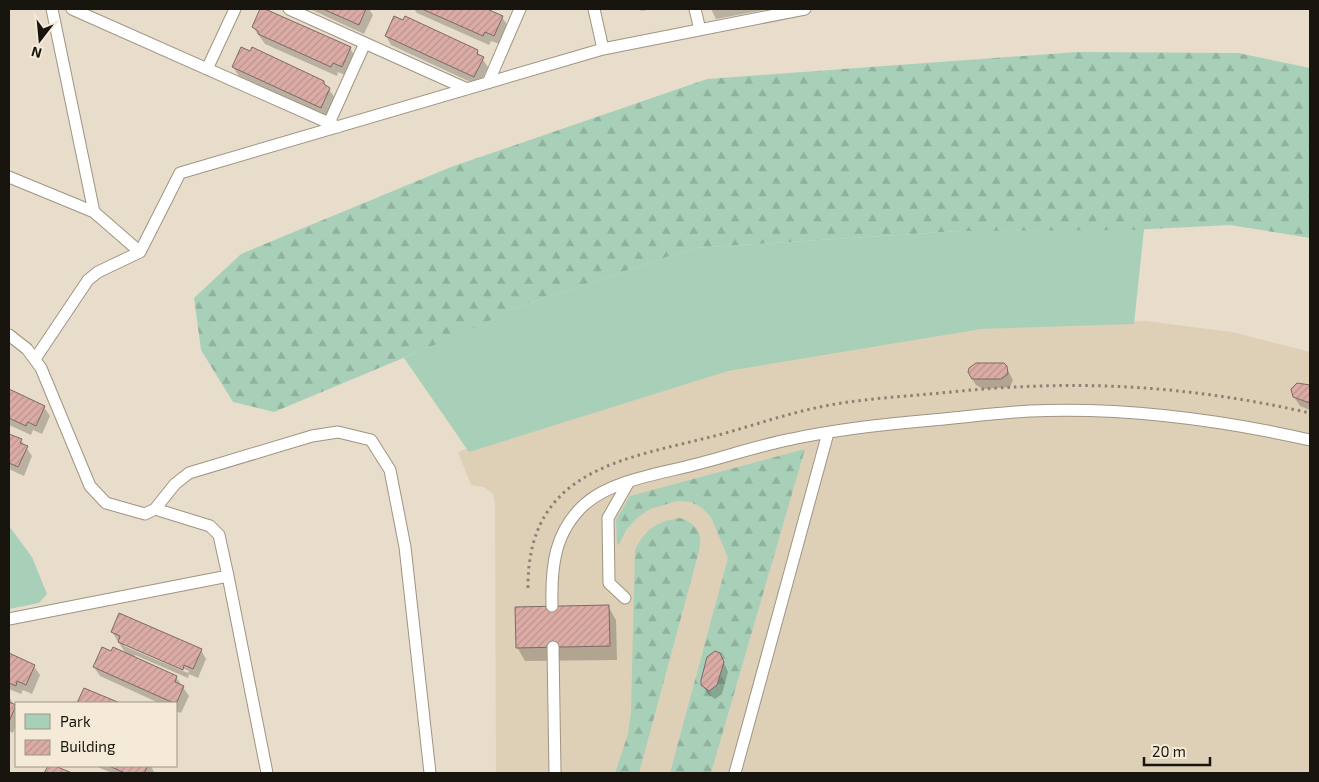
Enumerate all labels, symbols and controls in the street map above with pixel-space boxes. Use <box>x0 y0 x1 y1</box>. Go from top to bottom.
north arrow <box>15 15 65 65</box>
text: N <box>29 43 43 63</box>
legend <box>15 702 178 767</box>
text: Park <box>60 712 91 730</box>
scale bar <box>1144 734 1210 766</box>
text: Building <box>60 737 116 755</box>
text: 20 m <box>1152 742 1186 760</box>

